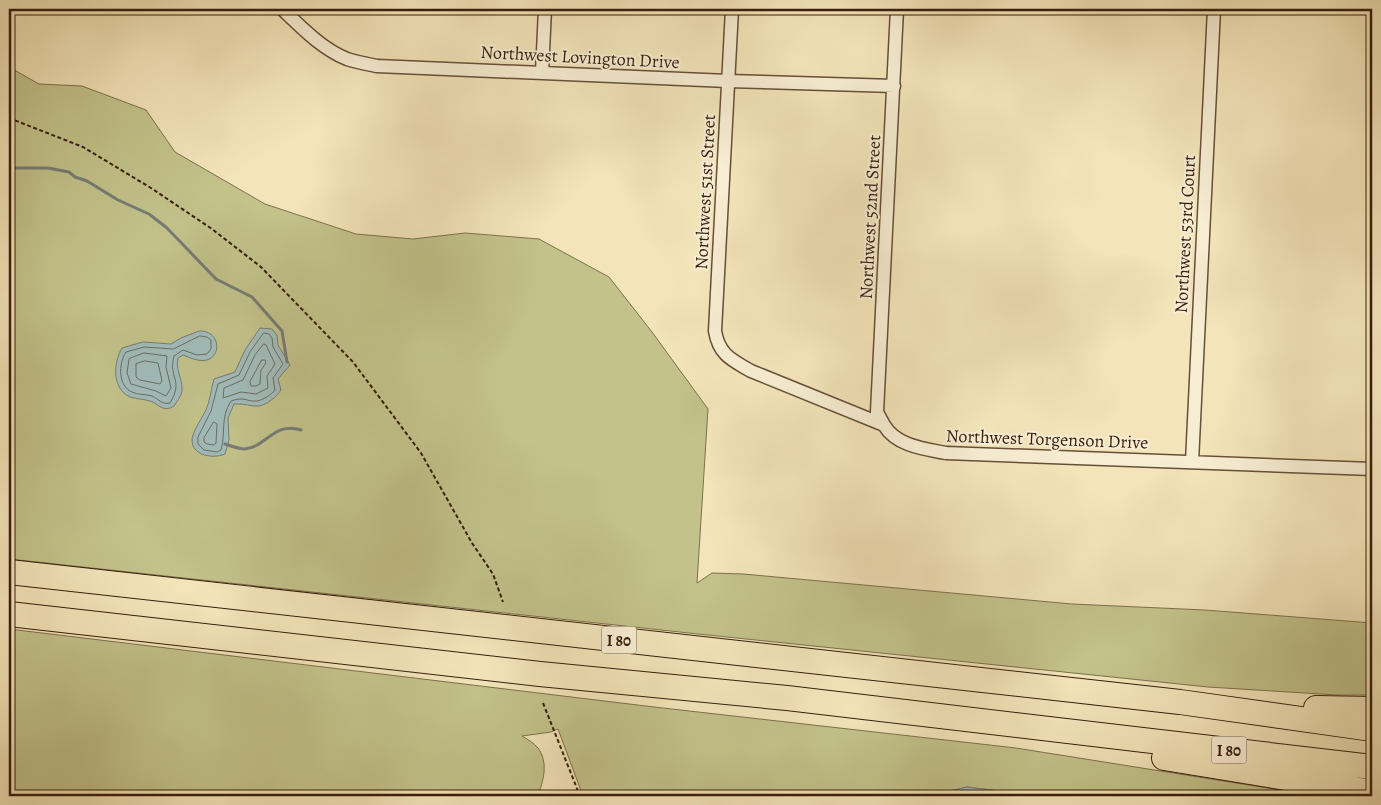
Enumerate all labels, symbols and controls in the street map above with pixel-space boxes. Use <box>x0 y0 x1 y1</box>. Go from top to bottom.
street label: Northwest Lovington Drive <box>480 40 680 74</box>
street label: Northwest 51st Street <box>689 114 721 270</box>
street label: Northwest 52nd Street <box>854 134 886 300</box>
street label: Northwest 53rd Court <box>1169 154 1201 314</box>
street label: Northwest Torgenson Drive <box>945 423 1149 455</box>
road number: I 80 <box>602 626 636 654</box>
road number: I 80 <box>1212 736 1246 764</box>

